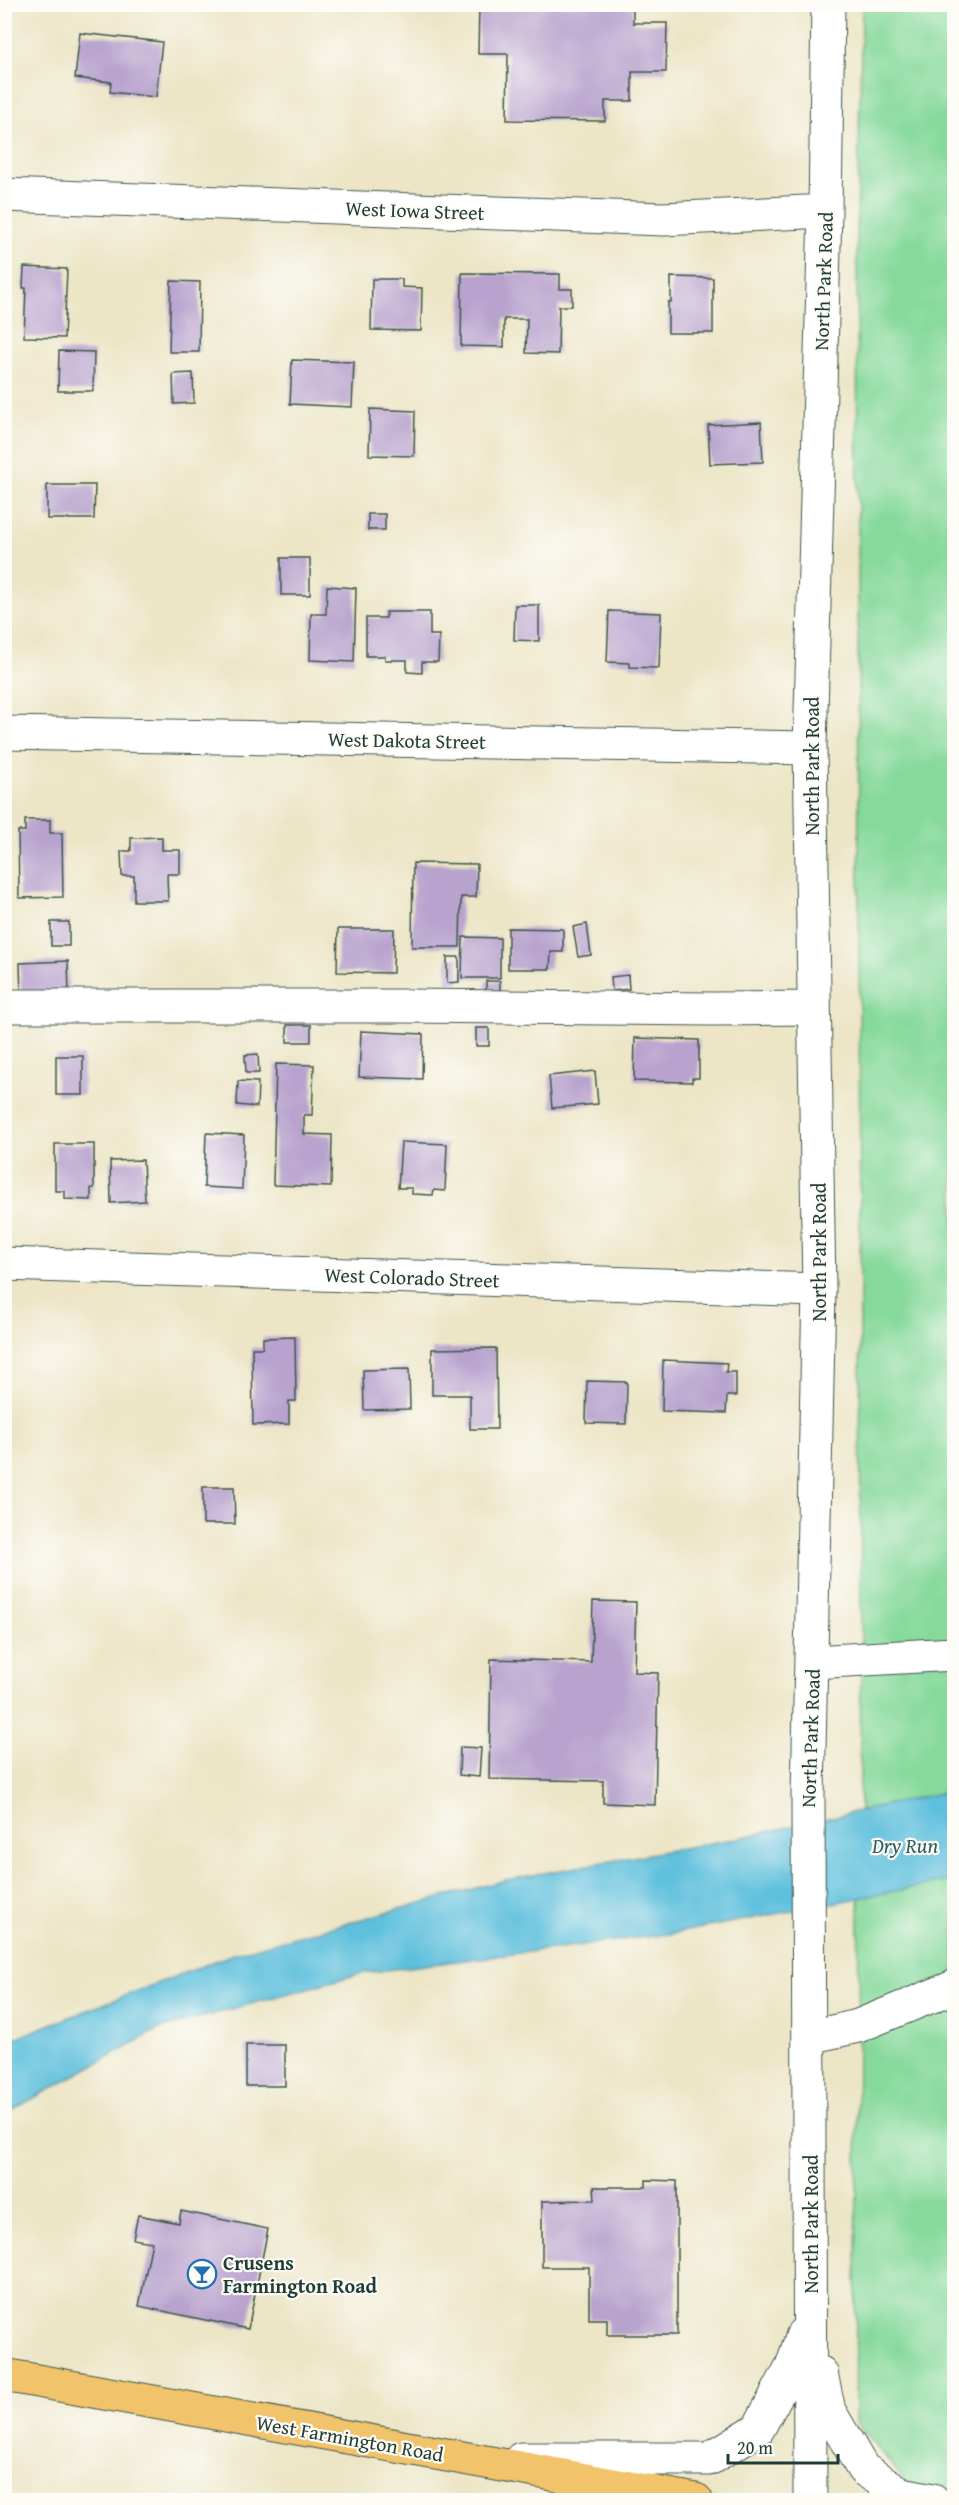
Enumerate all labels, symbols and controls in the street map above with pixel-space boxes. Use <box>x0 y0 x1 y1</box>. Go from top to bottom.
street label: West Iowa Street <box>345 193 485 227</box>
street label: North Park Road <box>806 211 840 351</box>
street label: North Park Road <box>797 696 826 836</box>
street label: West Dakota Street <box>328 724 486 756</box>
street label: North Park Road <box>804 1182 833 1322</box>
street label: West Colorado Street <box>324 1259 500 1295</box>
street label: North Park Road <box>793 1668 827 1808</box>
water label: Dry Run <box>871 1830 938 1861</box>
street label: North Park Road <box>796 2154 825 2294</box>
place label: Crusens Farmington Road <box>223 2248 377 2300</box>
bar icon: Crusens Farmington Road <box>186 2258 218 2290</box>
street label: West Farmington Road <box>254 2407 446 2469</box>
scale bar <box>728 2427 838 2465</box>
text: 20 m <box>737 2434 773 2461</box>

